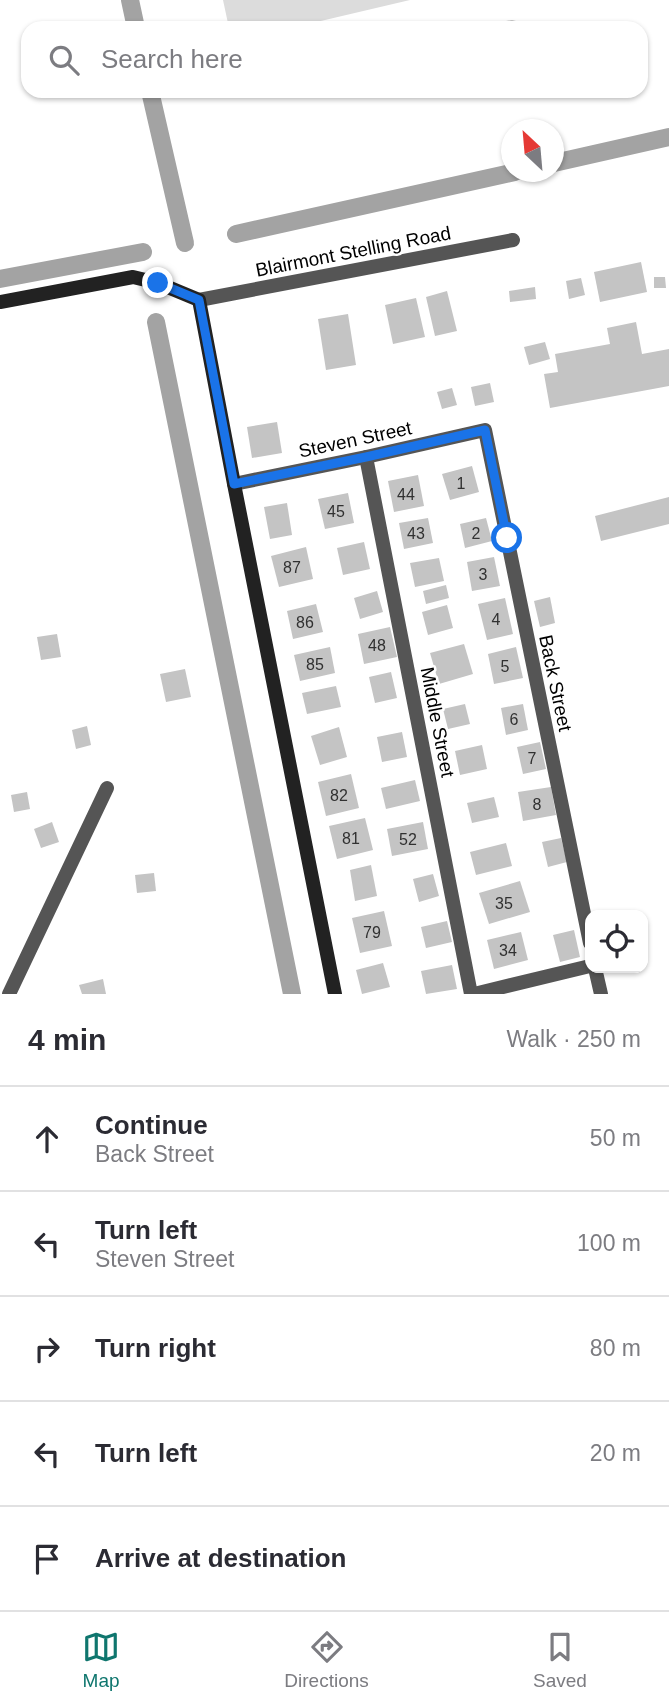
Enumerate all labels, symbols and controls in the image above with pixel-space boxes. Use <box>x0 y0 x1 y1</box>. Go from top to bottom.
search box <box>21 21 648 98</box>
icon: search <box>45 41 83 79</box>
text: Search here <box>101 44 243 74</box>
north arrow <box>501 119 564 182</box>
street label: Blairmont Stelling Road <box>254 222 453 281</box>
route end <box>142 267 173 298</box>
street label: Steven Street <box>297 417 414 462</box>
house number: 1 <box>457 475 466 492</box>
house number: 44 <box>397 486 415 503</box>
house number: 45 <box>327 503 345 520</box>
route start <box>491 522 522 553</box>
house number: 43 <box>407 525 425 542</box>
house number: 2 <box>472 525 481 542</box>
house number: 87 <box>283 559 301 576</box>
house number: 3 <box>479 566 488 583</box>
house number: 4 <box>492 611 501 628</box>
house number: 86 <box>296 614 314 631</box>
street label: Back Street <box>535 633 576 734</box>
house number: 48 <box>368 637 386 654</box>
house number: 85 <box>306 656 324 673</box>
house number: 5 <box>501 658 510 675</box>
street label: Middle Street <box>417 665 459 780</box>
house number: 6 <box>510 711 519 728</box>
house number: 7 <box>528 750 537 767</box>
house number: 82 <box>330 787 348 804</box>
house number: 8 <box>533 796 542 813</box>
house number: 81 <box>342 830 360 847</box>
house number: 52 <box>399 831 417 848</box>
house number: 35 <box>495 895 513 912</box>
map controls <box>585 910 648 973</box>
button: locate <box>585 910 648 973</box>
house number: 79 <box>363 924 381 941</box>
house number: 34 <box>499 942 517 959</box>
text: 4 min <box>28 1023 106 1056</box>
text: Walk · 250 m <box>506 1026 641 1052</box>
text: Continue <box>95 1110 208 1140</box>
icon: ahead <box>28 1120 66 1158</box>
text: 50 m <box>590 1125 641 1151</box>
text: Back Street <box>95 1141 214 1167</box>
text: Turn left <box>95 1215 197 1245</box>
icon: left <box>28 1225 66 1263</box>
text: 100 m <box>577 1230 641 1256</box>
text: Steven Street <box>95 1246 234 1272</box>
icon: right <box>28 1330 66 1368</box>
text: Turn right <box>95 1333 216 1363</box>
text: 80 m <box>590 1335 641 1361</box>
icon: left <box>28 1435 66 1473</box>
text: Turn left <box>95 1438 197 1468</box>
text: 20 m <box>590 1440 641 1466</box>
icon: arrive <box>28 1540 66 1578</box>
text: Arrive at destination <box>95 1543 346 1573</box>
tab: Map <box>82 1628 120 1692</box>
tab: Directions <box>284 1628 369 1692</box>
tab: Saved <box>533 1628 587 1692</box>

